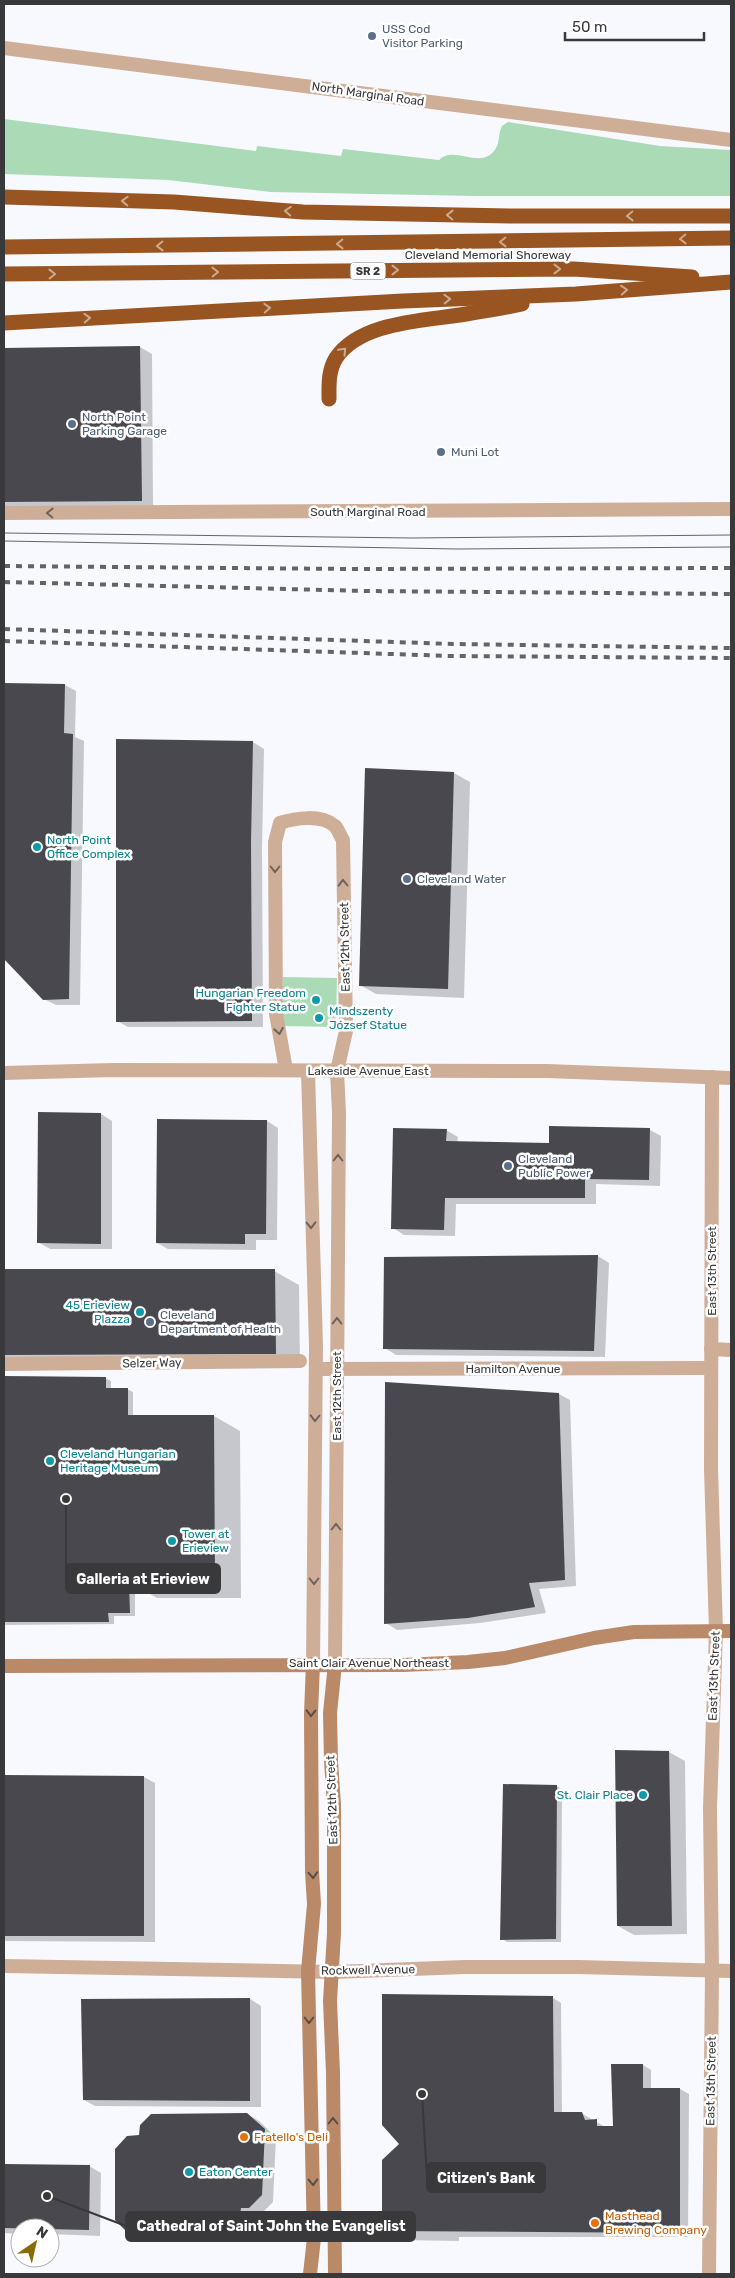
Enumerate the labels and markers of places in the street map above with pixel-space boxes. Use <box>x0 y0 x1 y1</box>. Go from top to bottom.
place label: USS Cod Visitor Parking <box>382 22 463 50</box>
marker: USS Cod Visitor Parking <box>366 30 378 42</box>
place label: North Point Parking Garage <box>82 410 167 438</box>
marker: North Point Parking Garage <box>66 418 78 430</box>
place label: Muni Lot <box>451 445 499 459</box>
marker: Muni Lot <box>435 446 447 458</box>
place label: North Point Office Complex <box>47 833 131 861</box>
marker: North Point Office Complex <box>31 841 43 853</box>
place label: Cleveland Water <box>417 872 507 886</box>
marker: Cleveland Water <box>401 873 413 885</box>
place label: Hungarian Freedom Fighter Statue <box>195 986 306 1014</box>
marker: Hungarian Freedom Fighter Statue <box>310 994 322 1006</box>
place label: Mindszenty József Statue <box>329 1004 407 1032</box>
marker: Mindszenty József Statue <box>313 1012 325 1024</box>
place label: Cleveland Public Power <box>518 1152 591 1180</box>
marker: Cleveland Public Power <box>502 1160 514 1172</box>
place label: 45 Erieview Plazza <box>66 1298 130 1326</box>
marker: 45 Erieview Plazza <box>134 1306 146 1318</box>
place label: Cleveland Department of Health <box>160 1308 281 1336</box>
marker: Cleveland Department of Health <box>144 1316 156 1328</box>
place label: Cleveland Hungarian Heritage Museum <box>60 1447 176 1475</box>
marker: Cleveland Hungarian Heritage Museum <box>44 1455 56 1467</box>
place label: Tower at Erieview <box>182 1527 229 1555</box>
marker: Tower at Erieview <box>166 1535 178 1547</box>
callout: Galleria at Erieview <box>66 1564 220 1593</box>
place label: St. Clair Place <box>557 1788 633 1802</box>
marker: St. Clair Place <box>637 1789 649 1801</box>
place label: Fratello's Deli <box>254 2130 328 2144</box>
marker: Fratello's Deli <box>238 2131 250 2143</box>
callout: Citizen's Bank <box>427 2163 545 2192</box>
place label: Eaton Center <box>199 2165 273 2179</box>
marker: Eaton Center <box>183 2166 195 2178</box>
place label: Masthead Brewing Company <box>605 2209 707 2237</box>
callout: Cathedral of Saint John the Evangelist <box>126 2212 415 2241</box>
marker: Masthead Brewing Company <box>589 2217 601 2229</box>

